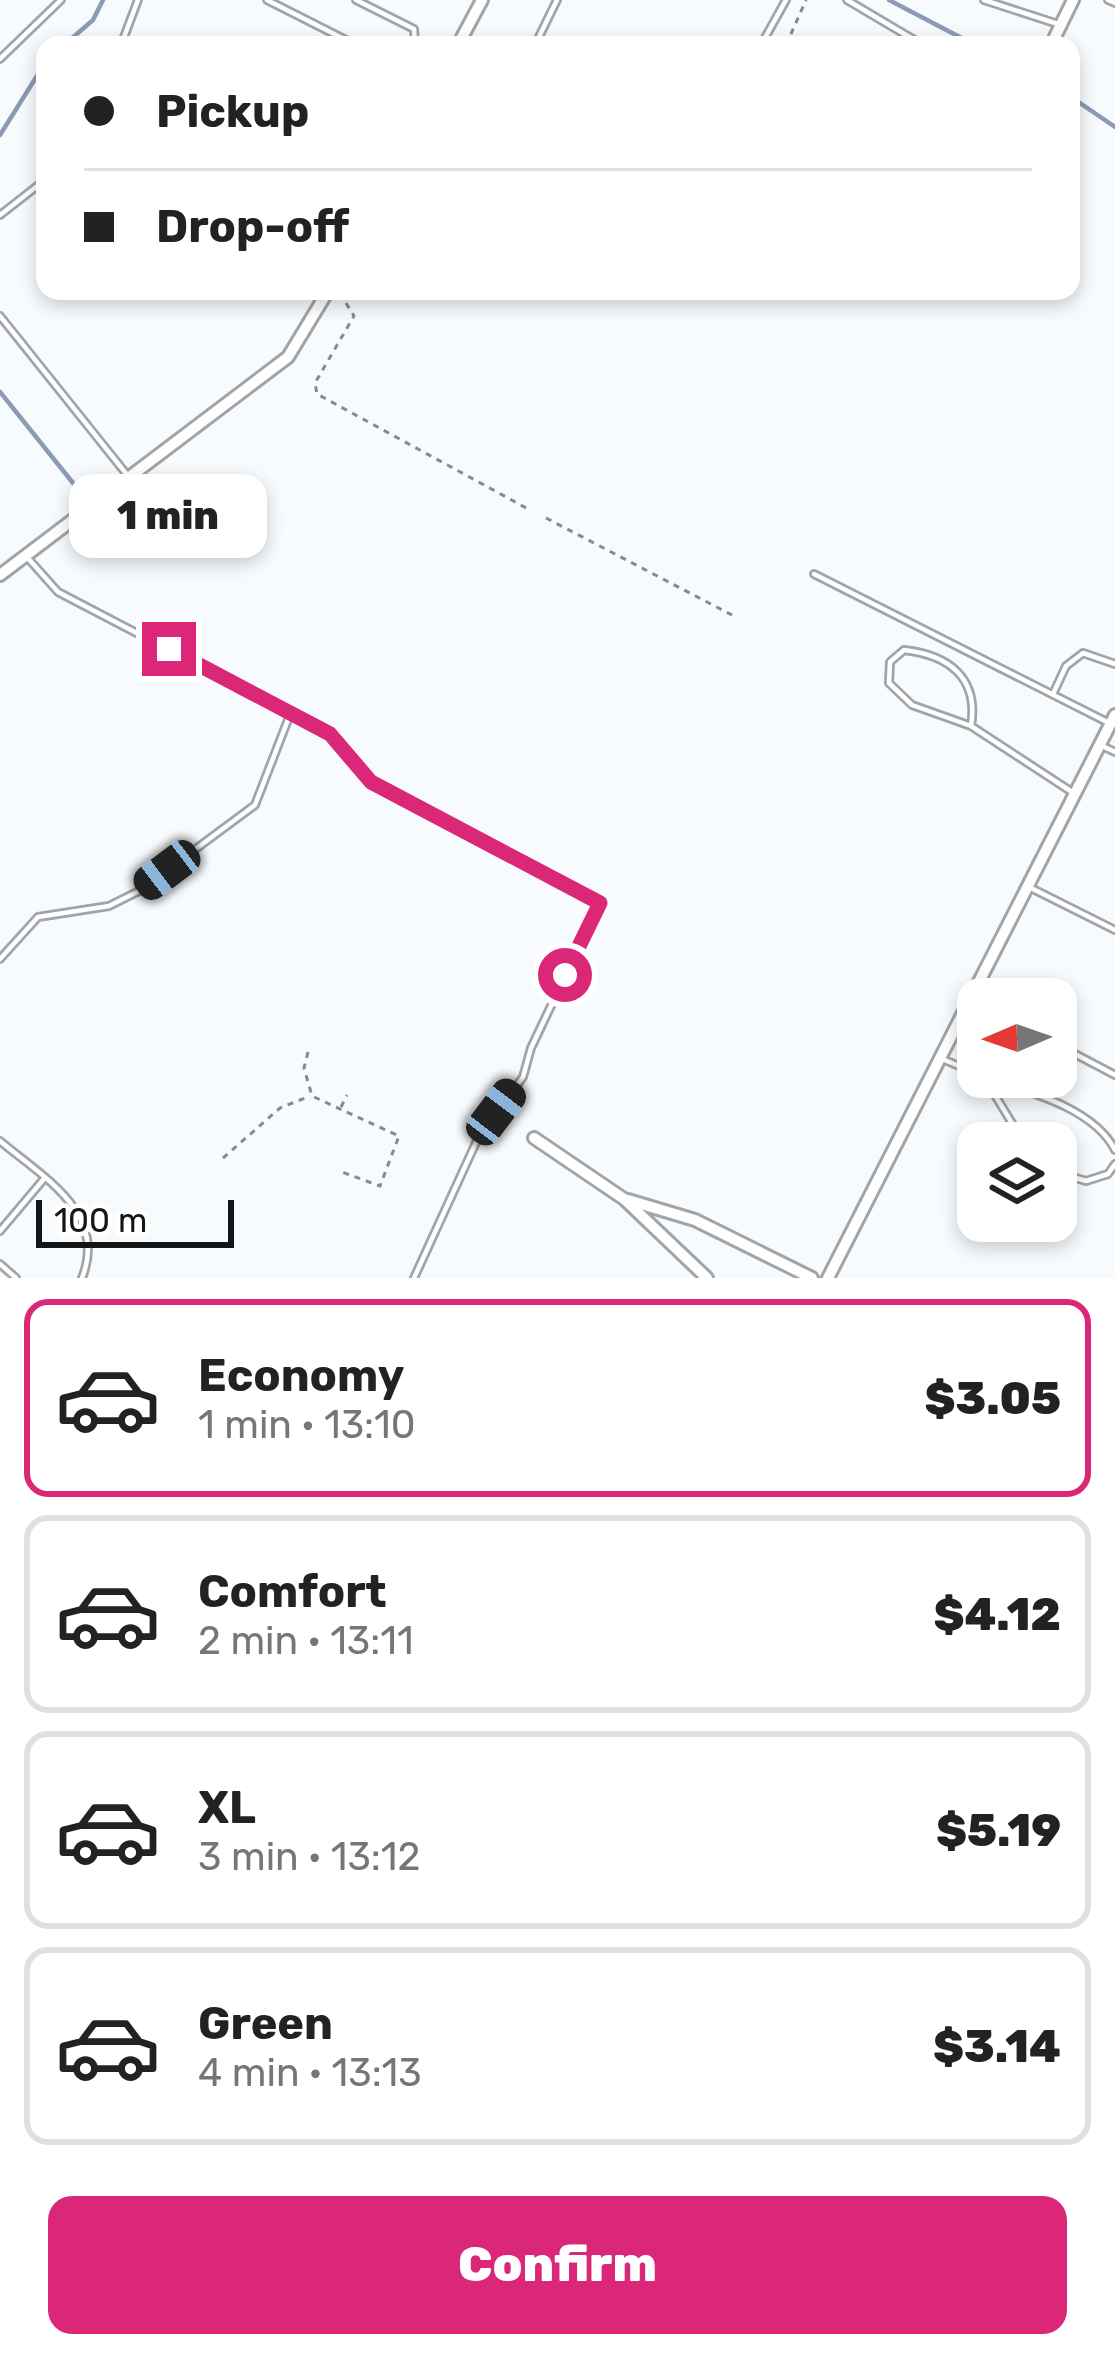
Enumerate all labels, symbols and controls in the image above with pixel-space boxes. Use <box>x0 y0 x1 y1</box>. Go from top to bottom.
text: Pickup <box>156 85 309 138</box>
text: Drop-off <box>156 200 349 253</box>
callout: 1 min <box>70 475 268 559</box>
text: 1 min <box>117 493 219 539</box>
route end <box>142 622 196 676</box>
car <box>127 834 207 906</box>
route start <box>538 948 592 1002</box>
north arrow <box>957 978 1077 1098</box>
map controls <box>957 978 1077 1242</box>
car <box>460 1072 532 1152</box>
button: layers <box>957 1122 1077 1242</box>
scale bar <box>36 1194 234 1247</box>
text: 100 m <box>54 1201 147 1240</box>
icon: car <box>54 1344 162 1452</box>
text: Economy <box>198 1349 404 1402</box>
text: $3.05 <box>924 1372 1061 1425</box>
text: 1 min · 13:10 <box>198 1402 416 1448</box>
icon: car <box>54 1560 162 1668</box>
text: Comfort <box>198 1565 387 1618</box>
text: $4.12 <box>934 1588 1061 1641</box>
text: 2 min · 13:11 <box>198 1618 414 1664</box>
icon: car <box>54 1776 162 1884</box>
text: XL <box>198 1781 256 1834</box>
text: $5.19 <box>936 1804 1061 1857</box>
text: 3 min · 13:12 <box>198 1834 420 1880</box>
icon: car <box>54 1992 162 2100</box>
text: Green <box>198 1997 333 2050</box>
text: $3.14 <box>933 2020 1061 2073</box>
text: 4 min · 13:13 <box>198 2050 422 2096</box>
button: Confirm <box>48 2196 1067 2334</box>

